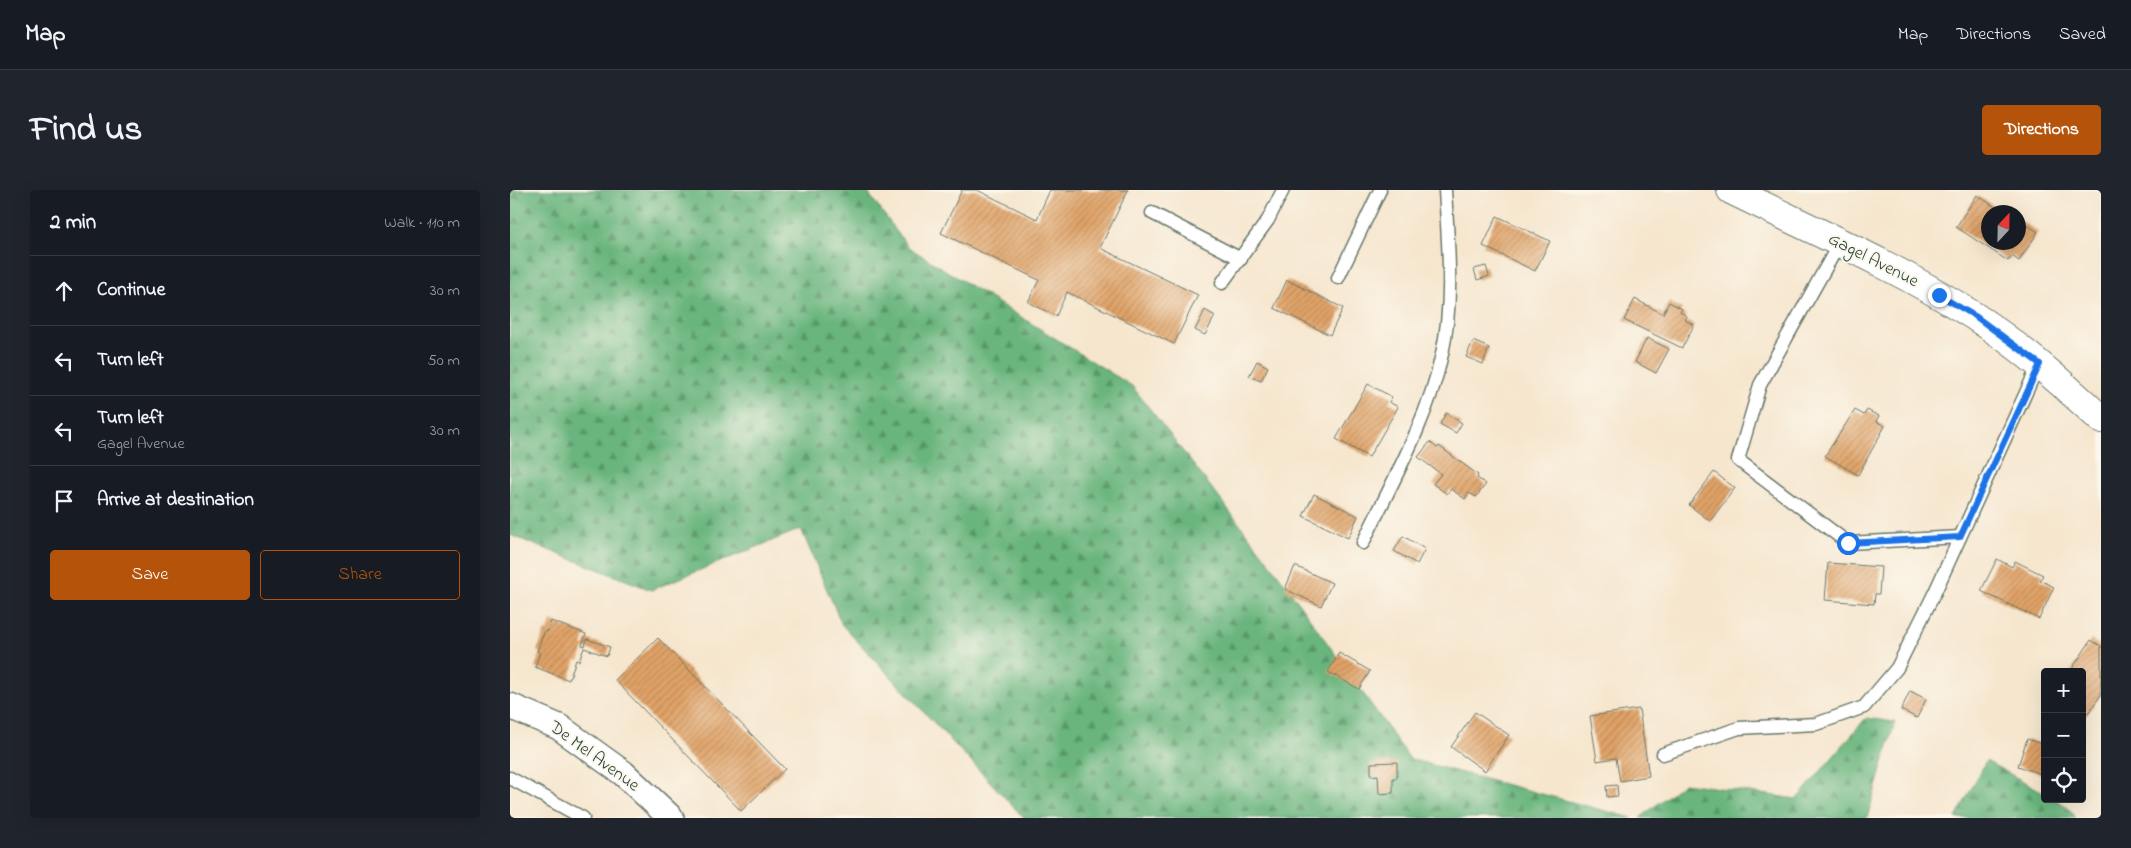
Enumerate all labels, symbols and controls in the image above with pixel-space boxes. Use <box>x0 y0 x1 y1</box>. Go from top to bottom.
text: Map <box>25 17 66 52</box>
text: Map <box>1898 22 1928 48</box>
text: Directions <box>1956 22 2031 48</box>
text: Saved <box>2059 22 2106 48</box>
text: Find us <box>30 105 142 156</box>
button: Directions <box>1982 105 2101 155</box>
north arrow <box>1981 205 2026 250</box>
text: 2 min <box>50 208 96 238</box>
text: Walk · 110 m <box>384 211 460 235</box>
street label: Gagel Avenue <box>1823 227 1924 296</box>
icon: ahead <box>50 277 78 305</box>
text: Continue <box>97 277 165 304</box>
text: 30 m <box>430 279 460 303</box>
route end <box>1928 284 1951 307</box>
icon: left <box>50 347 78 375</box>
text: Turn left <box>97 347 164 374</box>
text: 50 m <box>428 349 460 373</box>
text: Turn left <box>97 405 164 432</box>
icon: left <box>50 417 78 445</box>
text: 30 m <box>430 419 460 443</box>
text: Gagel Avenue <box>97 432 185 456</box>
icon: arrive <box>50 487 78 515</box>
text: Arrive at destination <box>97 487 254 514</box>
route start <box>1837 532 1860 555</box>
button: Save <box>50 550 250 600</box>
button: Share <box>260 550 460 600</box>
map controls <box>2041 668 2086 803</box>
button: + <box>2041 668 2086 713</box>
button: − <box>2041 713 2086 758</box>
street label: De Mel Avenue <box>543 715 645 799</box>
button: locate <box>2041 758 2086 803</box>

